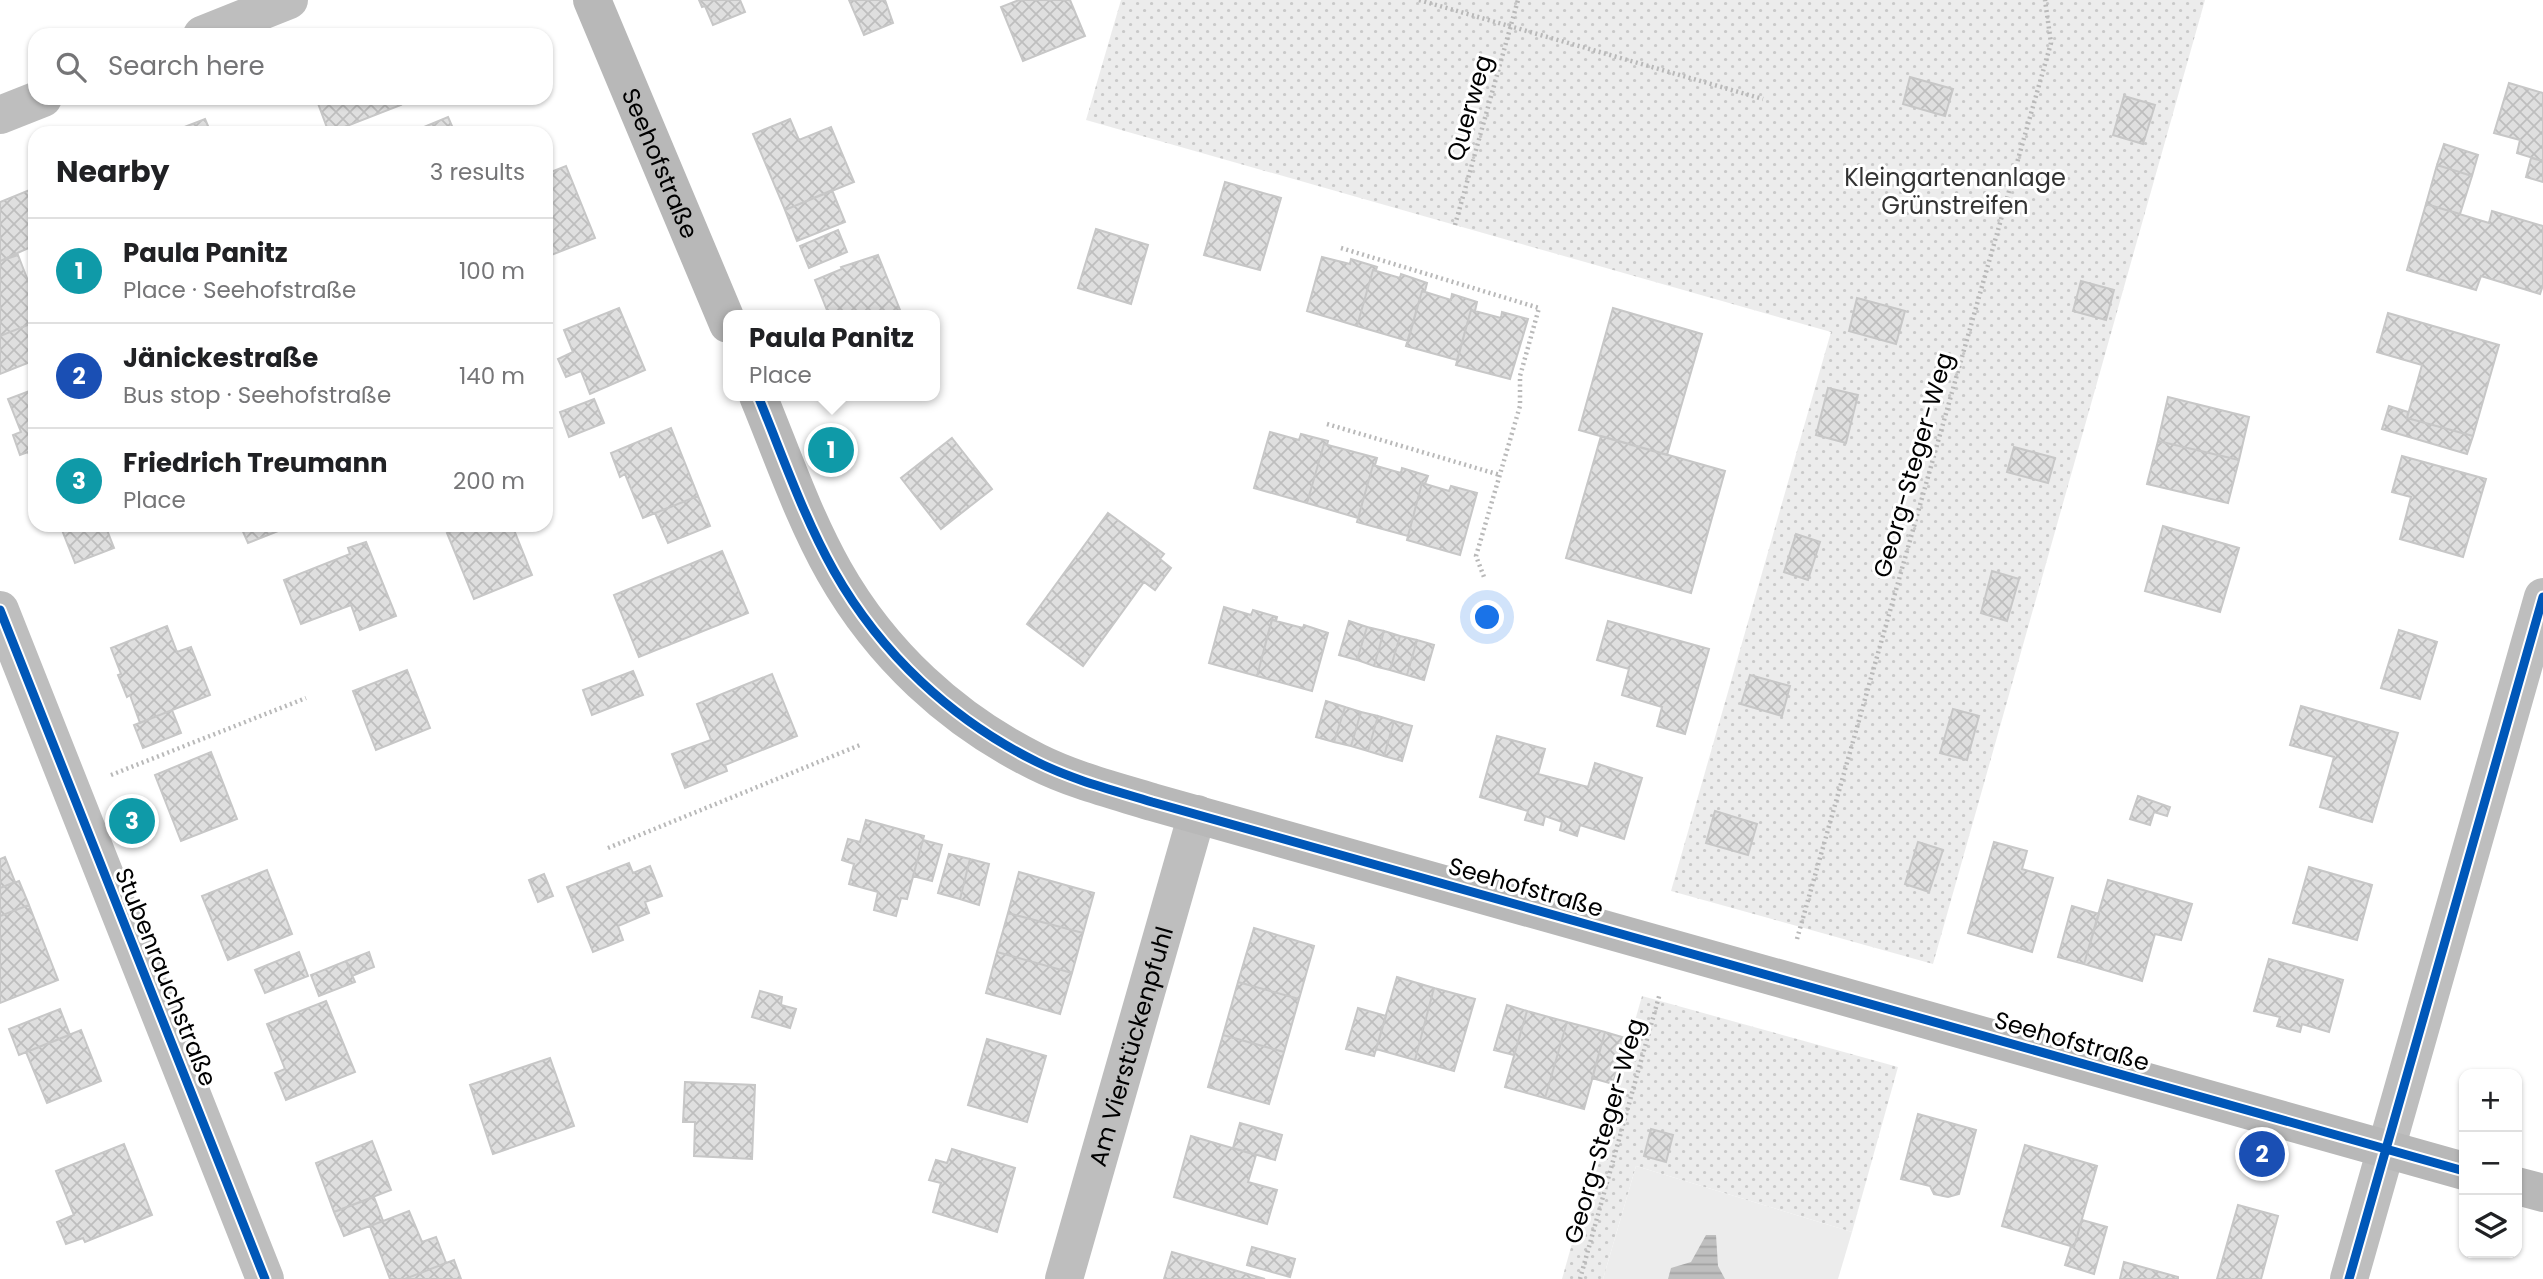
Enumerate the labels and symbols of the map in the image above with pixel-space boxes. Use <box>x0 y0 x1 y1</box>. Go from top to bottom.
street label: Querweg <box>1438 51 1500 165</box>
street label: Seehofstraße <box>614 83 707 243</box>
park label: Kleingartenanlage Grünstreifen <box>1844 161 2066 222</box>
street label: Georg-Steger-Weg <box>1865 349 1961 581</box>
pin: 1 <box>808 424 854 476</box>
your location <box>1470 600 1504 634</box>
pin: 3 <box>109 795 155 847</box>
street label: Seehofstraße <box>1444 849 1608 925</box>
street label: Stubenrauchstraße <box>107 863 225 1091</box>
street label: Am Vierstückenpfuhl <box>1081 923 1181 1170</box>
street label: Seehofstraße <box>1990 1003 2154 1079</box>
street label: Georg-Steger-Weg <box>1556 1015 1652 1247</box>
pin: 2 <box>2239 1128 2285 1180</box>

